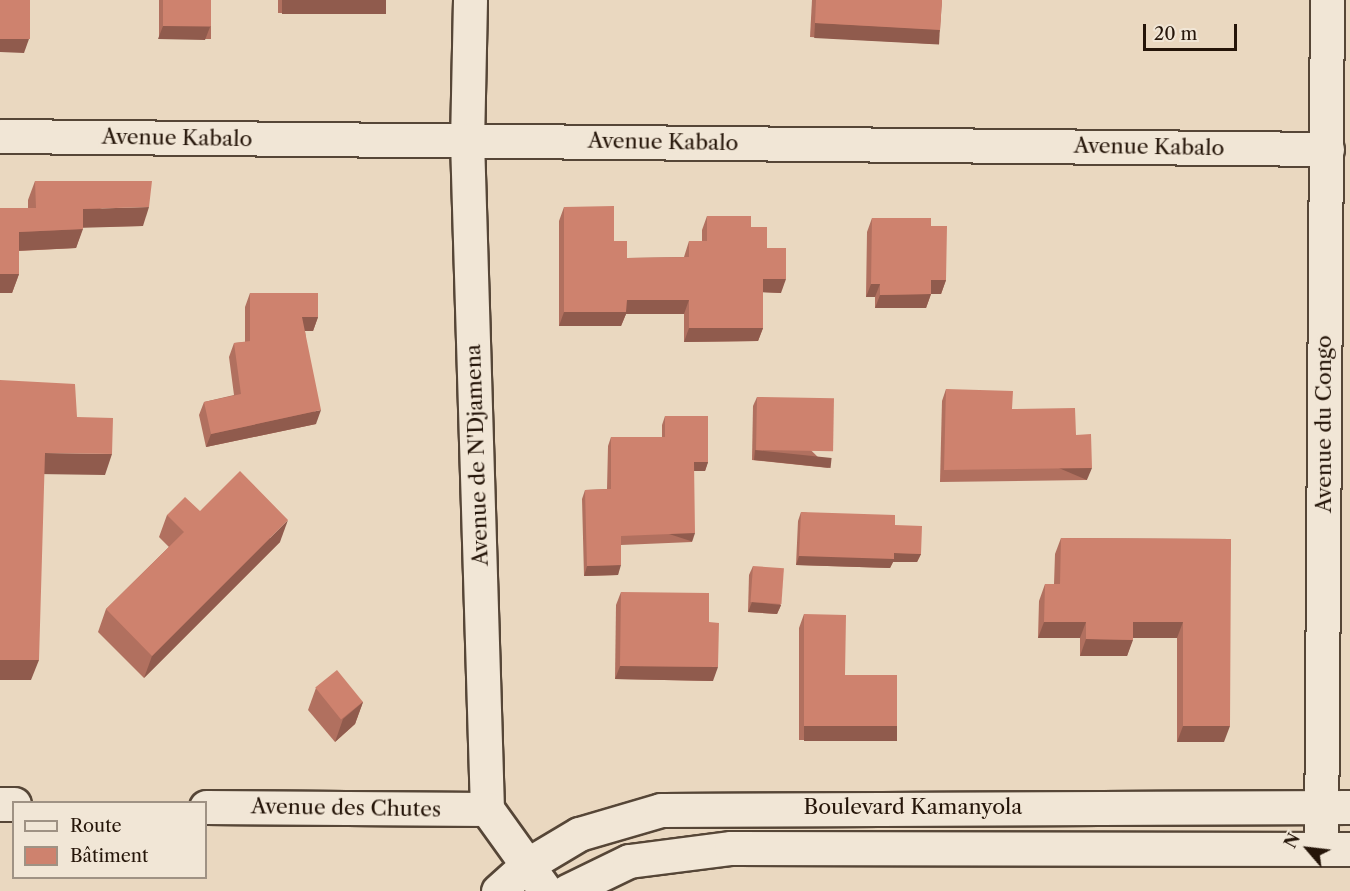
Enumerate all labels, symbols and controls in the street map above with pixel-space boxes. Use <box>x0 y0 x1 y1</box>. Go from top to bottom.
scale bar <box>1146 12 1240 50</box>
text: 20 m <box>1154 23 1197 45</box>
street label: Avenue Kabalo <box>102 124 252 152</box>
street label: Avenue Kabalo <box>588 128 738 156</box>
street label: Avenue Kabalo <box>1074 133 1224 161</box>
street label: Avenue du Congo <box>1311 335 1337 513</box>
street label: Avenue de N'Djamena <box>461 344 493 566</box>
street label: Avenue des Chutes <box>251 794 441 822</box>
street label: Boulevard Kamanyola <box>804 794 1022 820</box>
legend <box>12 801 207 879</box>
text: Route <box>70 815 122 837</box>
north arrow <box>1278 819 1338 879</box>
text: N <box>1280 830 1304 851</box>
text: Bâtiment <box>70 845 148 867</box>

